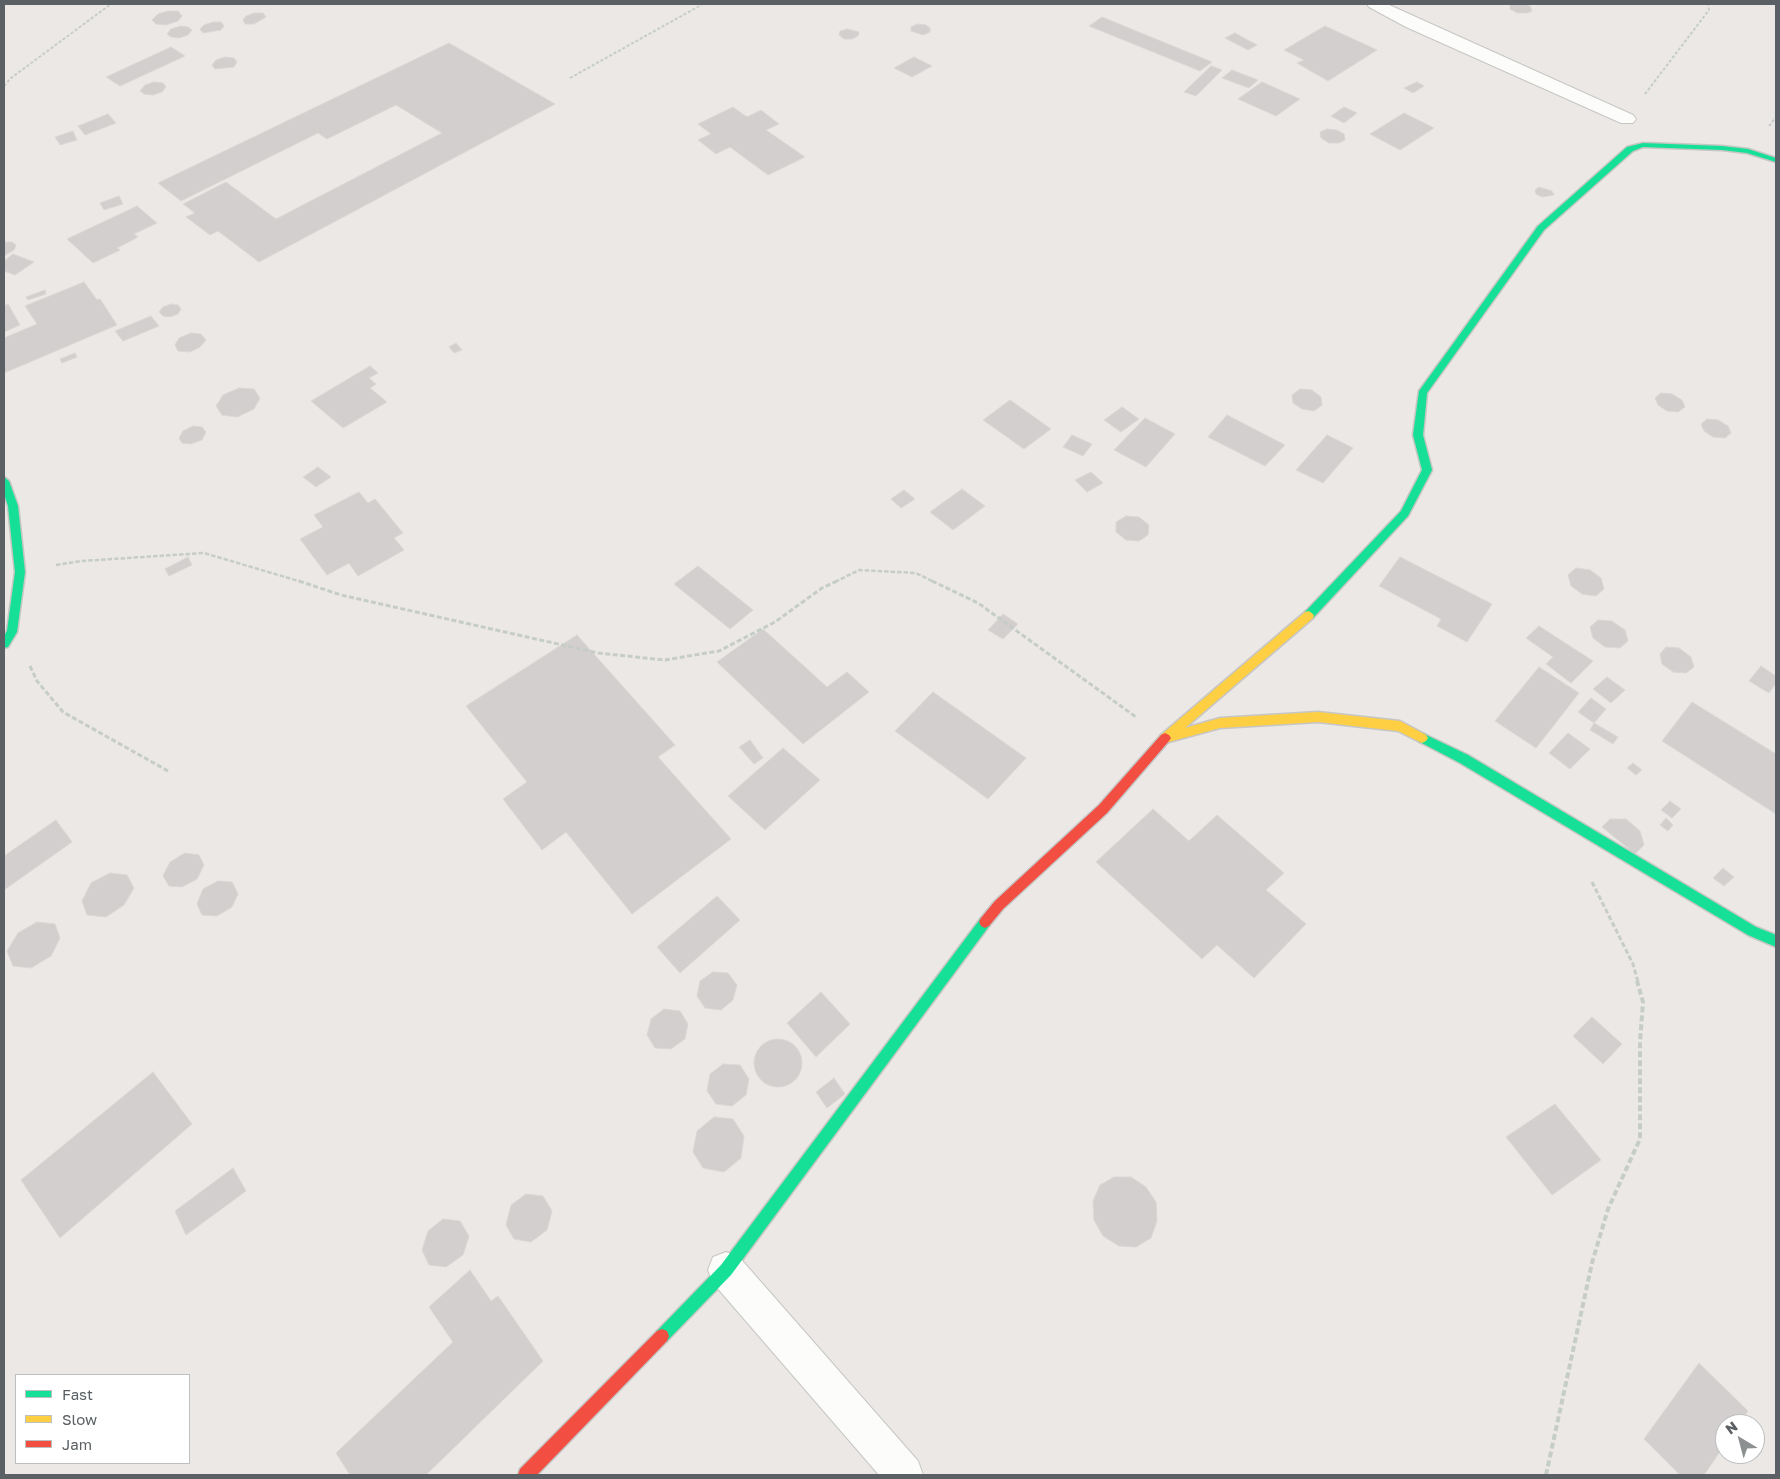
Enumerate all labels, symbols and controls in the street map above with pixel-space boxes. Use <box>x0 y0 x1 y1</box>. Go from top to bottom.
legend <box>15 1374 190 1464</box>
text: Fast <box>62 1385 93 1403</box>
text: Slow <box>62 1410 97 1428</box>
north arrow <box>1715 1414 1765 1464</box>
text: N <box>1722 1417 1741 1437</box>
text: Jam <box>62 1435 92 1453</box>

